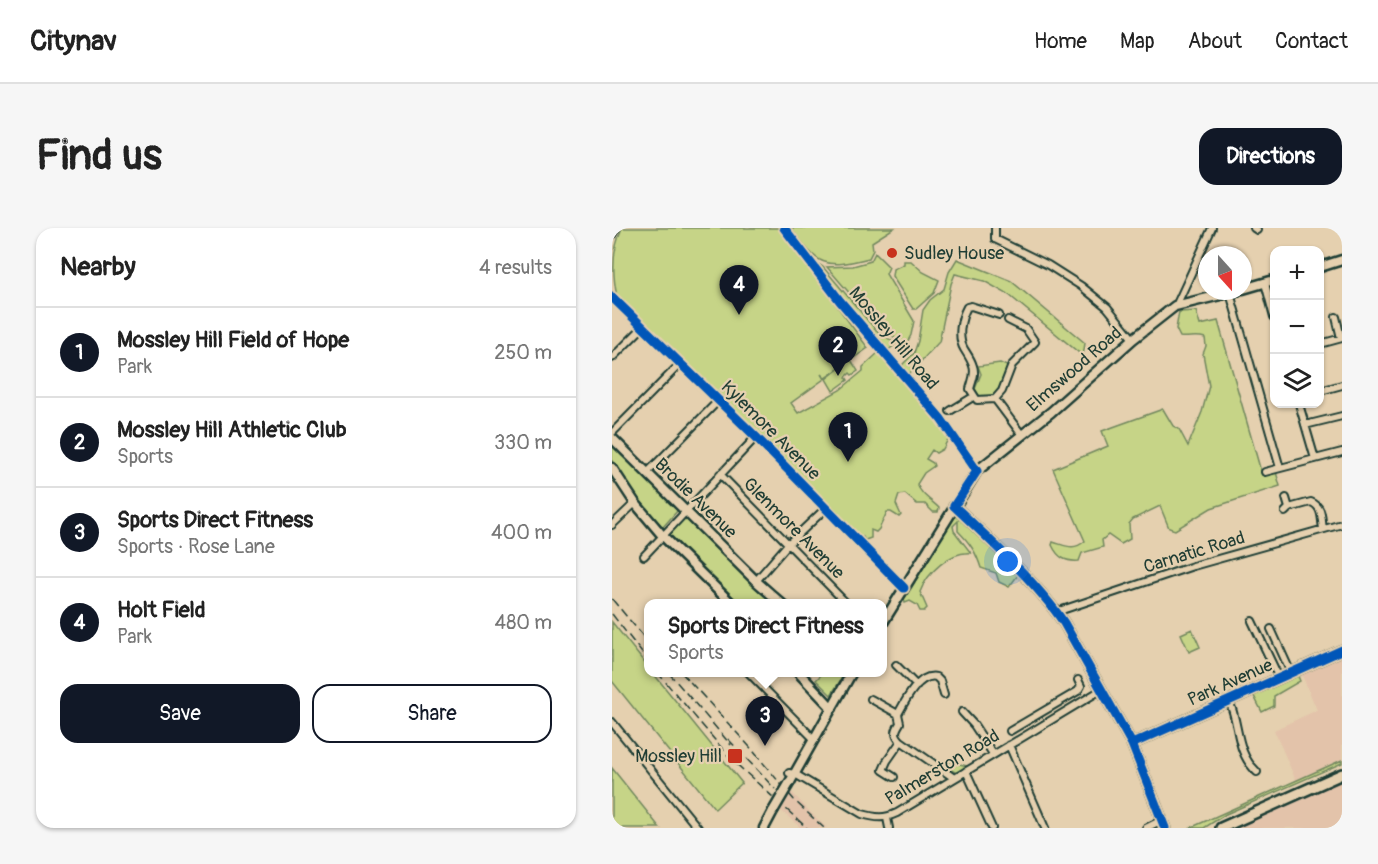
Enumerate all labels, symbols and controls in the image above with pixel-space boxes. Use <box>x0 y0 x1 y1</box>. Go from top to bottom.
text: Citynav <box>30 24 117 59</box>
text: Home <box>1034 28 1087 55</box>
text: Map <box>1120 28 1155 55</box>
text: About <box>1188 28 1242 55</box>
text: Contact <box>1275 28 1348 55</box>
button: Directions <box>1199 128 1342 185</box>
text: Find us <box>36 130 162 182</box>
place label: Sudley House <box>904 242 1004 265</box>
marker: Sudley House <box>885 246 899 260</box>
north arrow <box>1198 246 1252 300</box>
map controls <box>1270 246 1324 408</box>
button: + <box>1270 246 1324 300</box>
text: Nearby <box>60 251 136 283</box>
text: 4 results <box>479 255 552 280</box>
pin: 4 <box>720 266 758 315</box>
street label: Mossley Hill Road <box>844 282 944 395</box>
button: − <box>1270 300 1324 354</box>
street label: Elmswood Road <box>1022 322 1127 417</box>
text: Mossley Hill Field of Hope <box>117 326 349 354</box>
pin: 2 <box>818 326 858 376</box>
text: 1 <box>76 340 83 365</box>
text: 250 m <box>494 340 552 365</box>
text: Park <box>117 354 152 379</box>
button: layers <box>1270 354 1324 408</box>
street label: Kylemore Avenue <box>716 376 825 485</box>
pin: 1 <box>828 412 868 462</box>
text: Mossley Hill Athletic Club <box>117 416 347 444</box>
text: 2 <box>74 430 85 455</box>
text: 330 m <box>494 430 552 455</box>
text: Sports <box>117 444 173 469</box>
street label: Brodie Avenue <box>650 453 742 544</box>
street label: Glenmore Avenue <box>738 473 849 584</box>
text: Sports Direct Fitness <box>117 506 313 534</box>
text: 3 <box>74 520 85 545</box>
text: 400 m <box>491 520 552 545</box>
street label: Carnatic Road <box>1141 526 1248 579</box>
text: Sports · Rose Lane <box>117 534 275 559</box>
your location <box>993 547 1022 576</box>
text: Holt Field <box>117 596 206 624</box>
popup <box>644 599 887 677</box>
text: 4 <box>74 610 85 635</box>
text: 480 m <box>495 610 552 635</box>
text: Sports Direct Fitness <box>667 612 864 640</box>
text: Park <box>117 624 152 649</box>
text: Sports <box>667 640 723 665</box>
street label: Park Avenue <box>1184 653 1276 711</box>
button: Save <box>60 684 300 743</box>
button: Share <box>312 684 552 743</box>
pin: 3 <box>746 696 784 746</box>
street label: Palmerston Road <box>881 724 1004 811</box>
place label: Mossley Hill <box>635 745 722 768</box>
marker: Mossley Hill <box>726 747 744 765</box>

